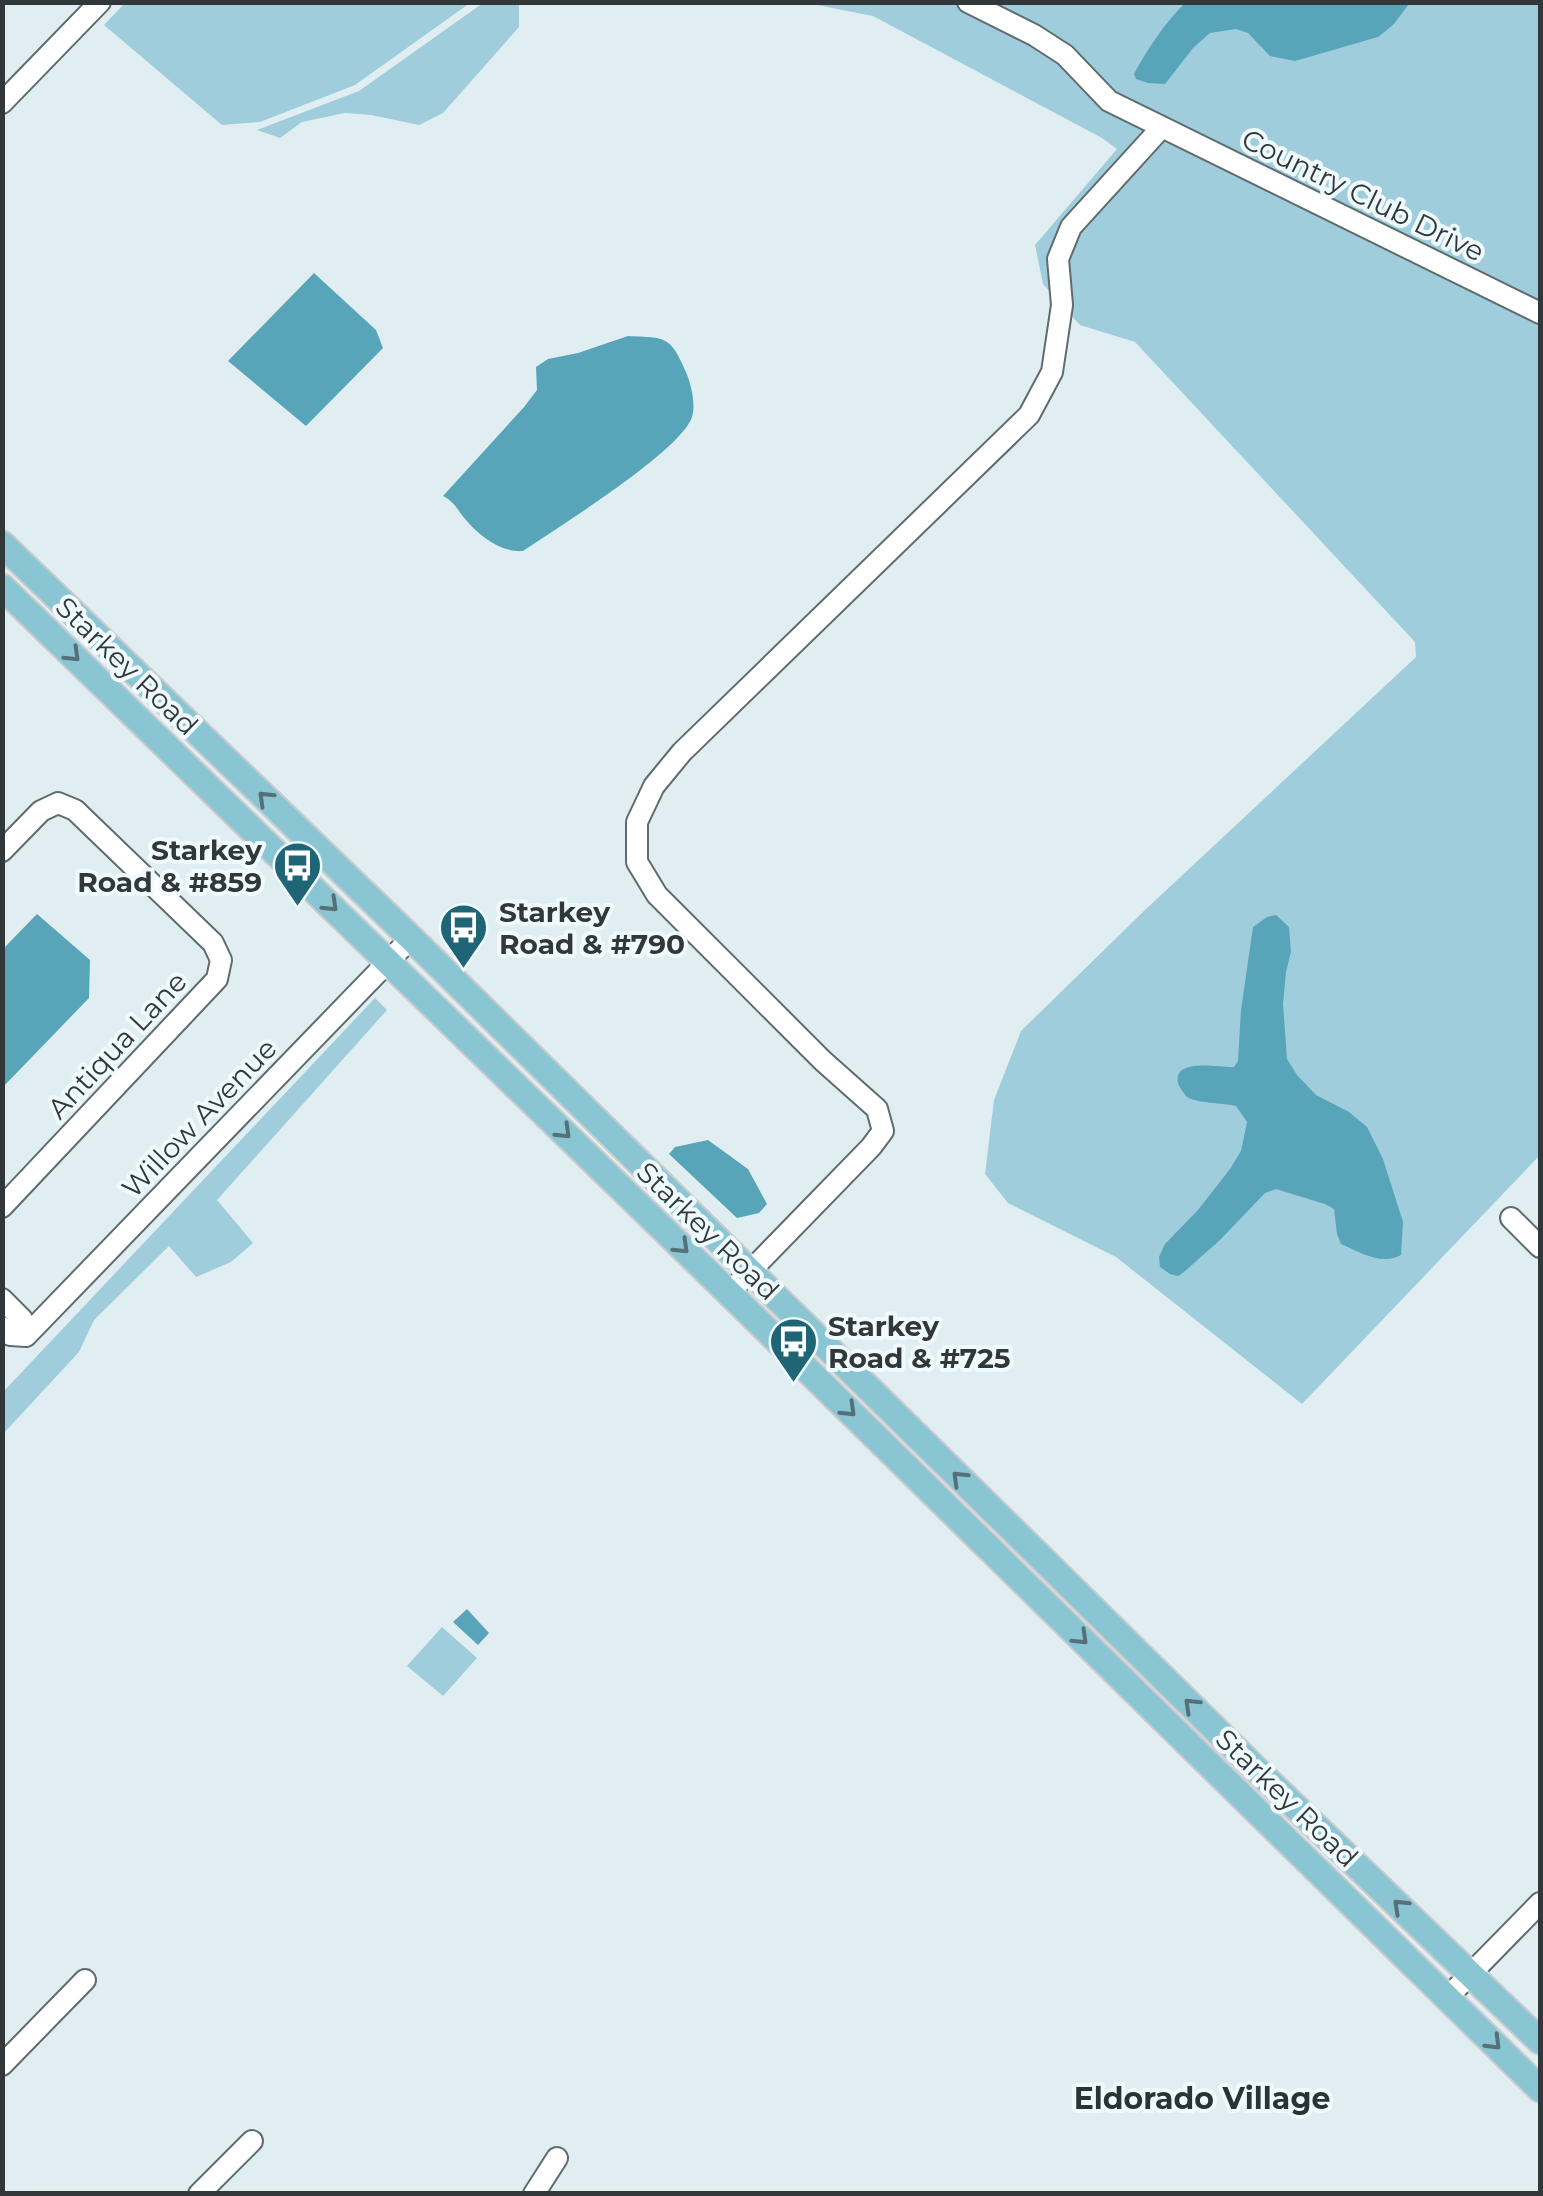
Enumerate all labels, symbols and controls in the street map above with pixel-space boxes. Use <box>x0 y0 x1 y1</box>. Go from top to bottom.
street label: Country Club Drive <box>1236 122 1490 268</box>
street label: Starkey Road <box>49 590 205 742</box>
one-way arrow <box>61 643 79 661</box>
one-way arrow <box>259 792 277 810</box>
place label: Starkey Road & #859 <box>77 833 262 899</box>
bus stop icon: Starkey Road & #859 <box>271 840 323 908</box>
one-way arrow <box>320 893 338 911</box>
place label: Starkey Road & #790 <box>499 895 685 961</box>
bus stop icon: Starkey Road & #790 <box>438 902 490 970</box>
street label: Antiqua Lane <box>40 965 194 1125</box>
street label: Willow Avenue <box>115 1031 283 1205</box>
one-way arrow <box>553 1120 571 1138</box>
street label: Starkey Road <box>630 1155 786 1307</box>
one-way arrow <box>670 1235 689 1253</box>
place label: Starkey Road & #725 <box>828 1309 1010 1375</box>
bus stop icon: Starkey Road & #725 <box>767 1316 819 1384</box>
one-way arrow <box>837 1399 855 1417</box>
one-way arrow <box>952 1472 970 1490</box>
one-way arrow <box>1070 1626 1088 1644</box>
one-way arrow <box>1184 1699 1202 1717</box>
street label: Starkey Road <box>1209 1722 1365 1874</box>
one-way arrow <box>1393 1900 1412 1918</box>
one-way arrow <box>1483 2031 1501 2049</box>
district label: Eldorado Village <box>1074 2080 1330 2117</box>

